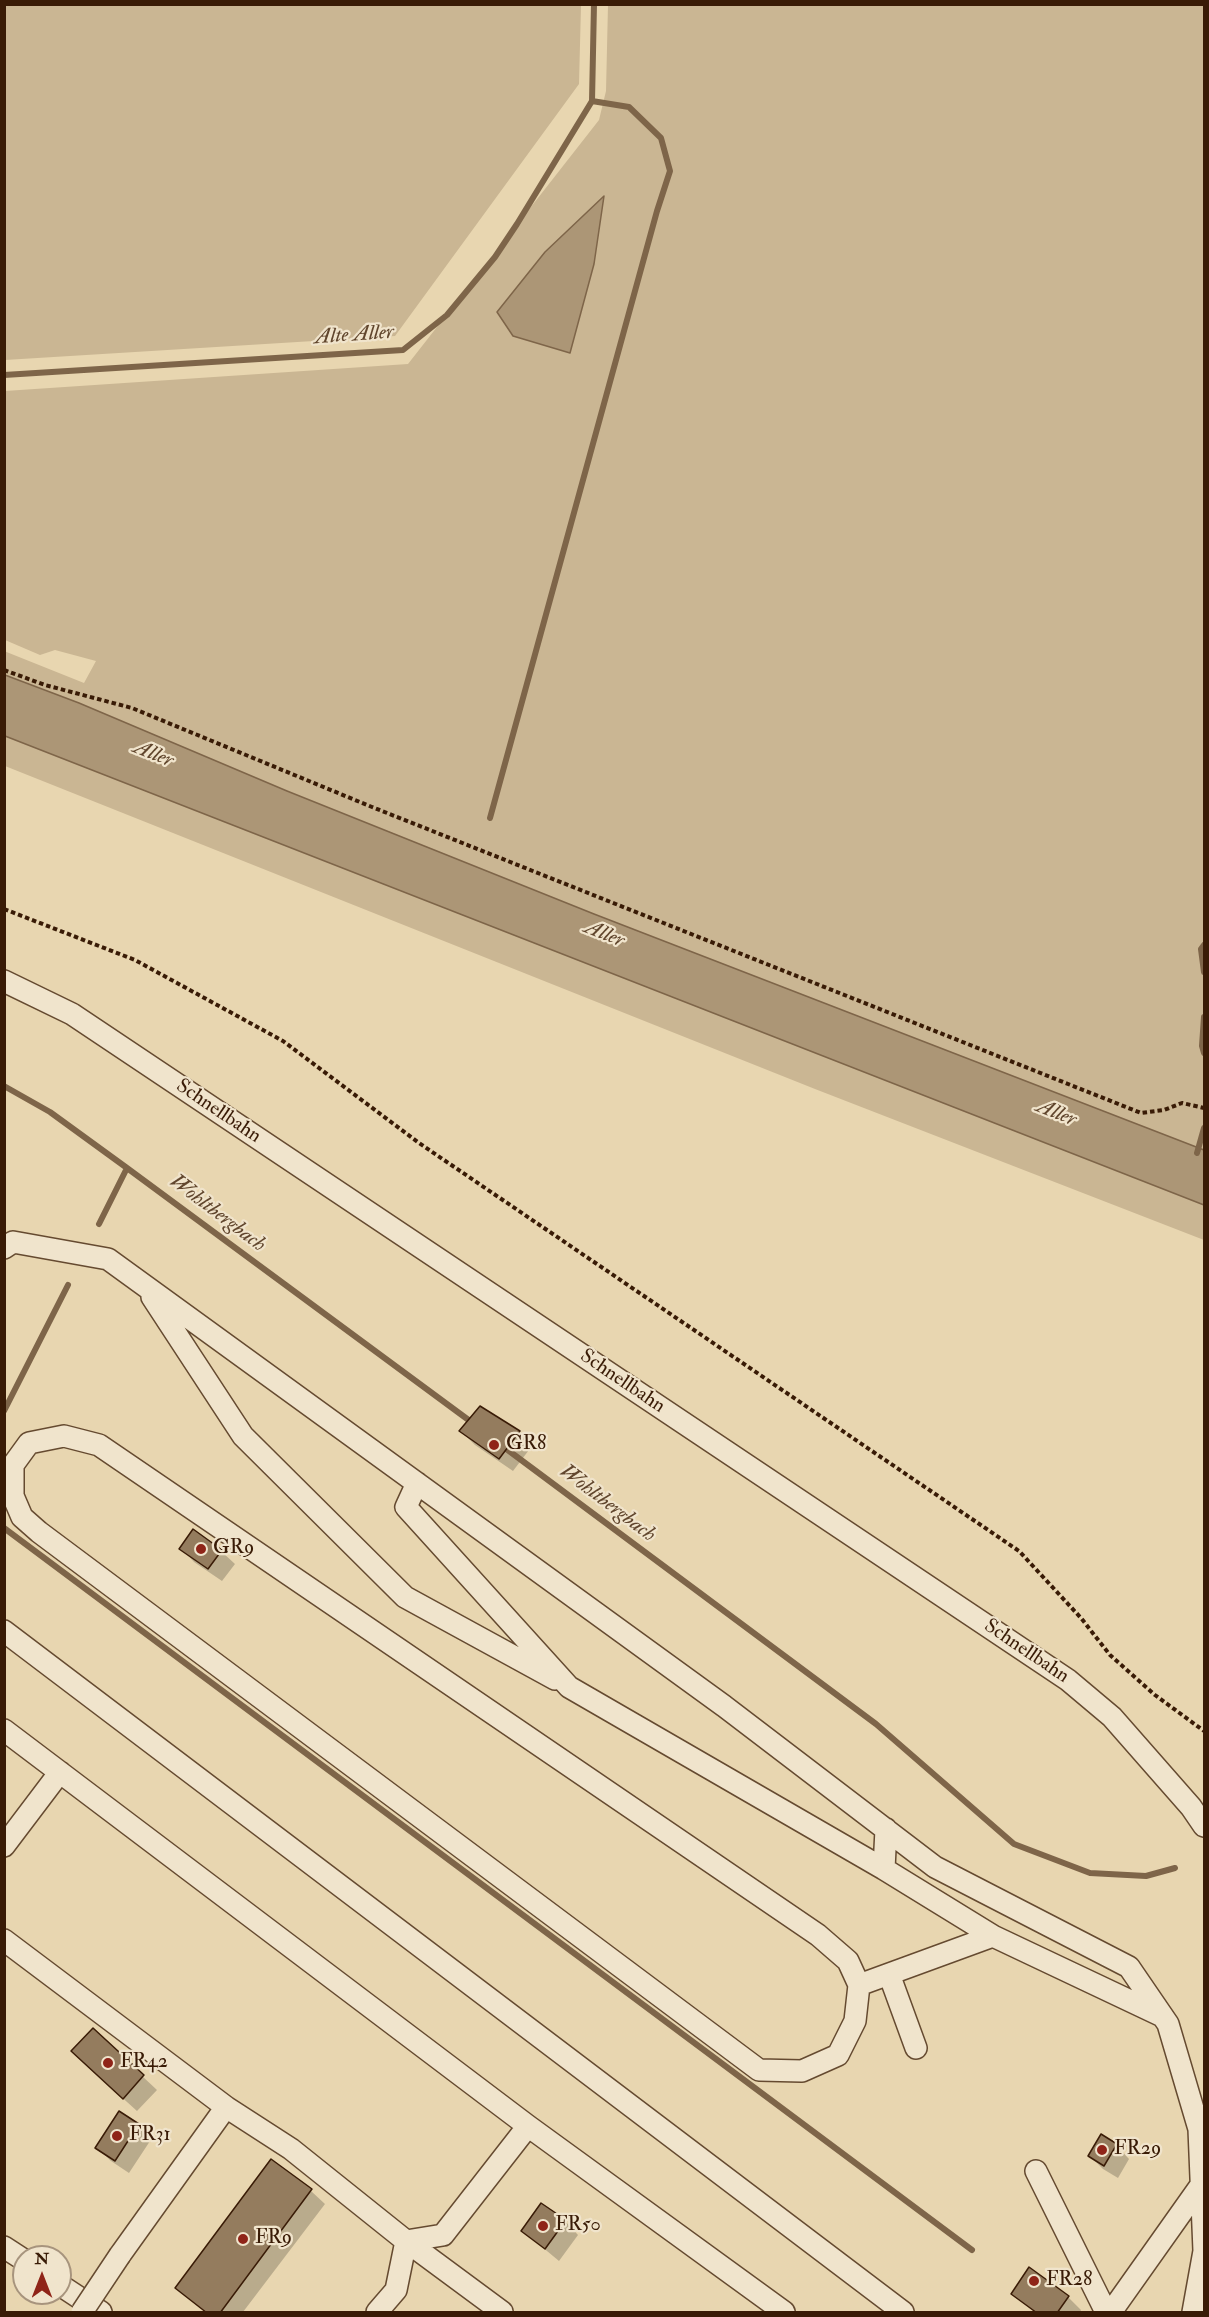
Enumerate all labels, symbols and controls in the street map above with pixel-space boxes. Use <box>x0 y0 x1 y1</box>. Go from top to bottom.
water label: Alte Aller <box>313 321 395 351</box>
water label: Aller <box>129 736 177 774</box>
water label: Aller <box>580 916 628 954</box>
street label: Schnellbahn <box>171 1075 265 1149</box>
water label: Aller <box>1032 1095 1080 1133</box>
water label: Wohltbergbach <box>164 1170 270 1258</box>
street label: Schnellbahn <box>575 1345 669 1419</box>
place label: GR8 <box>506 1433 547 1457</box>
marker: GR8 <box>487 1438 501 1452</box>
water label: Wohltbergbach <box>554 1460 660 1548</box>
place label: GR9 <box>213 1537 254 1561</box>
marker: GR9 <box>194 1542 208 1556</box>
street label: Schnellbahn <box>979 1615 1073 1689</box>
place label: FR42 <box>120 2051 168 2075</box>
marker: FR42 <box>101 2056 115 2070</box>
place label: FR31 <box>129 2124 171 2148</box>
marker: FR31 <box>110 2129 124 2143</box>
place label: FR29 <box>1114 2138 1161 2162</box>
marker: FR29 <box>1095 2143 1109 2157</box>
place label: FR50 <box>555 2214 601 2238</box>
marker: FR50 <box>536 2219 550 2233</box>
place label: FR9 <box>255 2227 292 2251</box>
marker: FR9 <box>236 2232 250 2246</box>
north arrow <box>12 2245 72 2305</box>
text: N <box>35 2249 49 2269</box>
place label: FR28 <box>1046 2269 1092 2293</box>
marker: FR28 <box>1027 2274 1041 2288</box>

